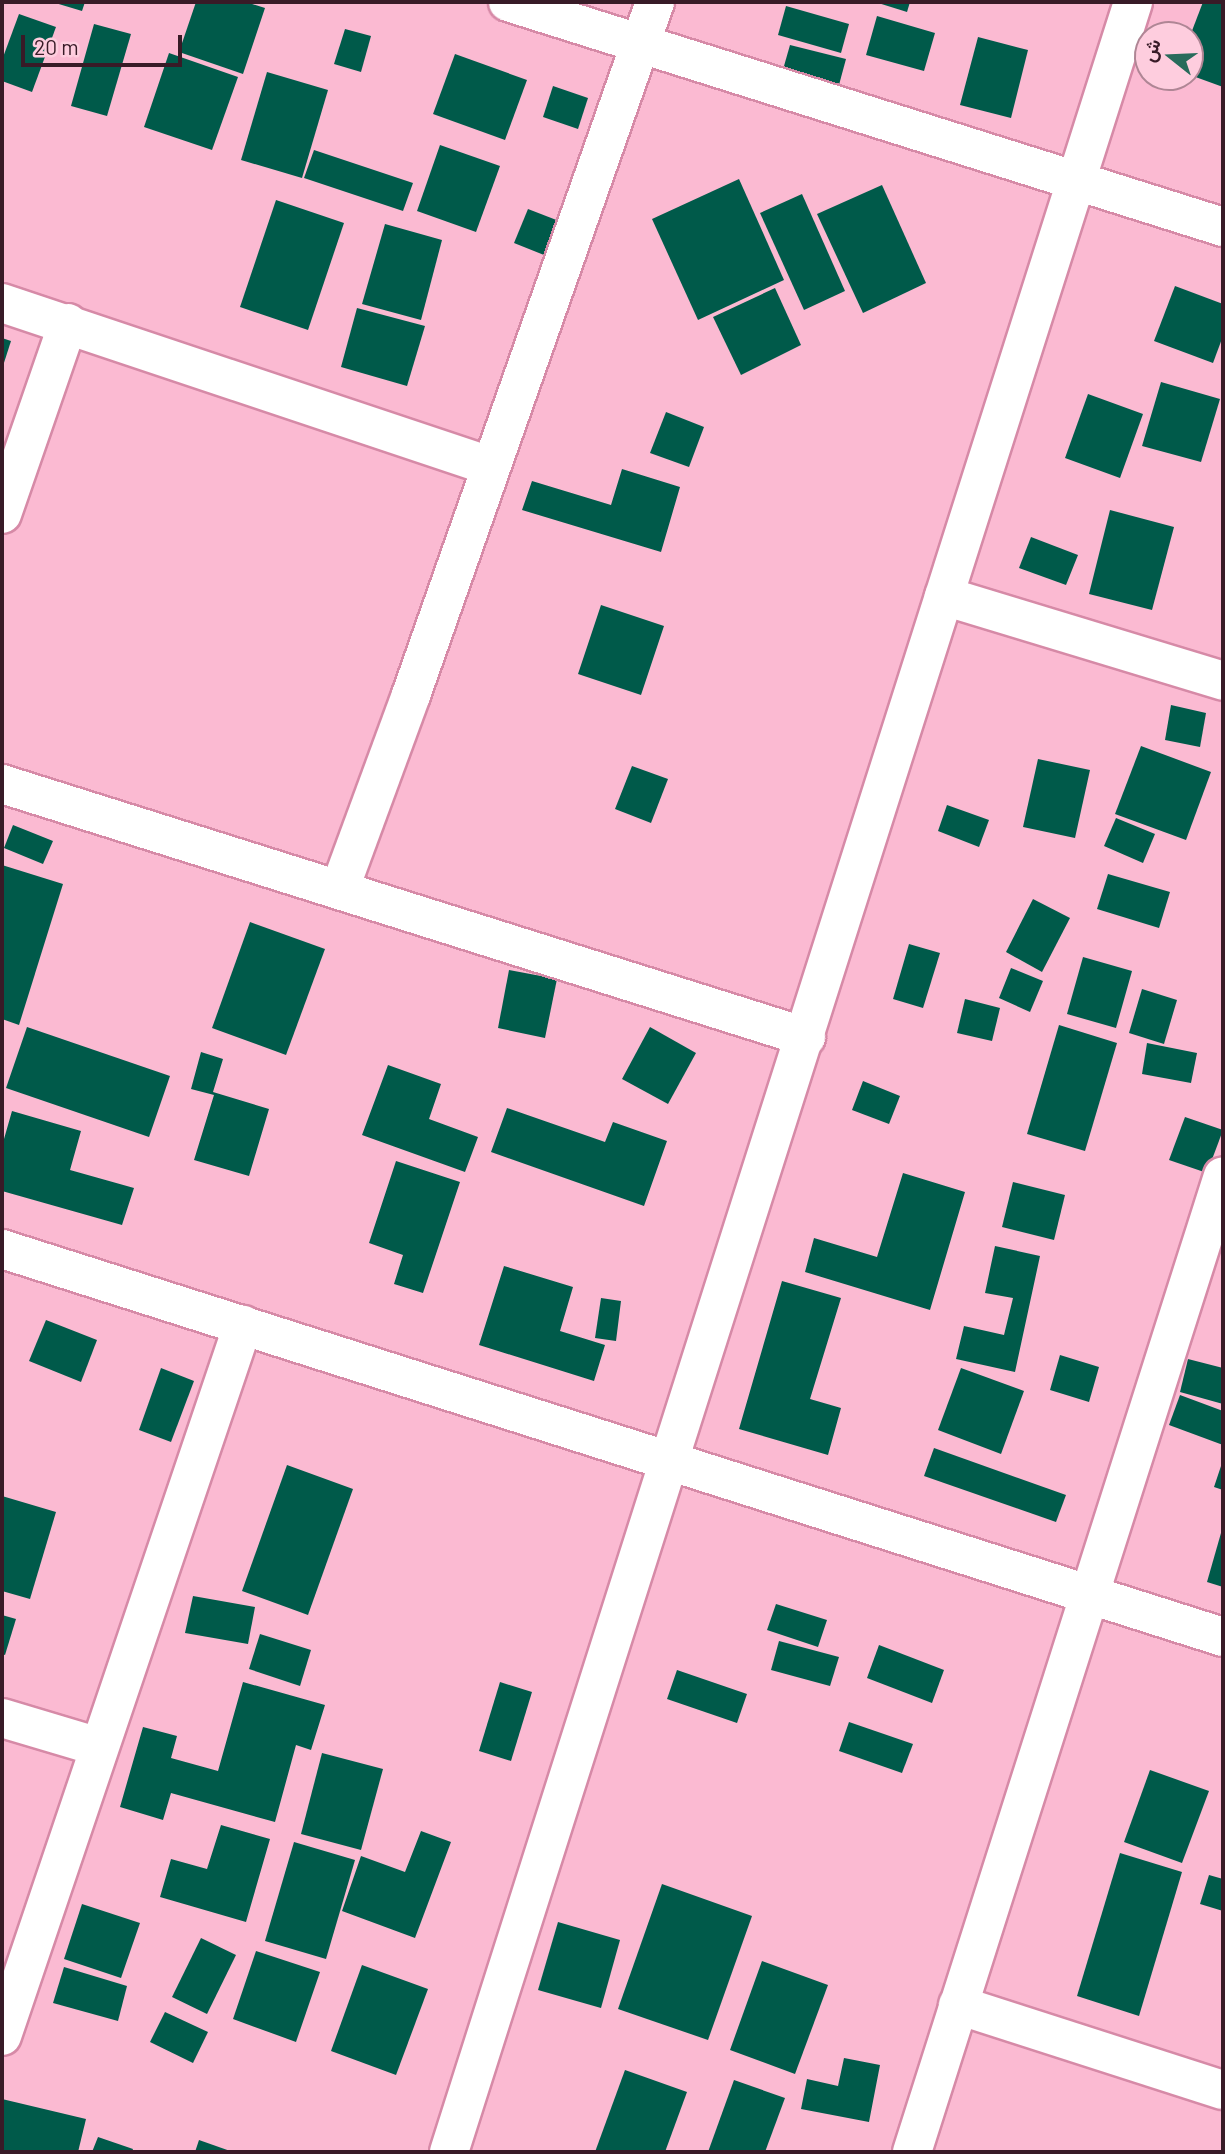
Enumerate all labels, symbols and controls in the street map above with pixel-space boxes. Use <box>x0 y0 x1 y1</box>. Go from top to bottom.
scale bar <box>24 21 186 65</box>
north arrow <box>1134 21 1204 91</box>
text: 20 m <box>34 34 79 59</box>
text: ش <box>1136 36 1165 64</box>

